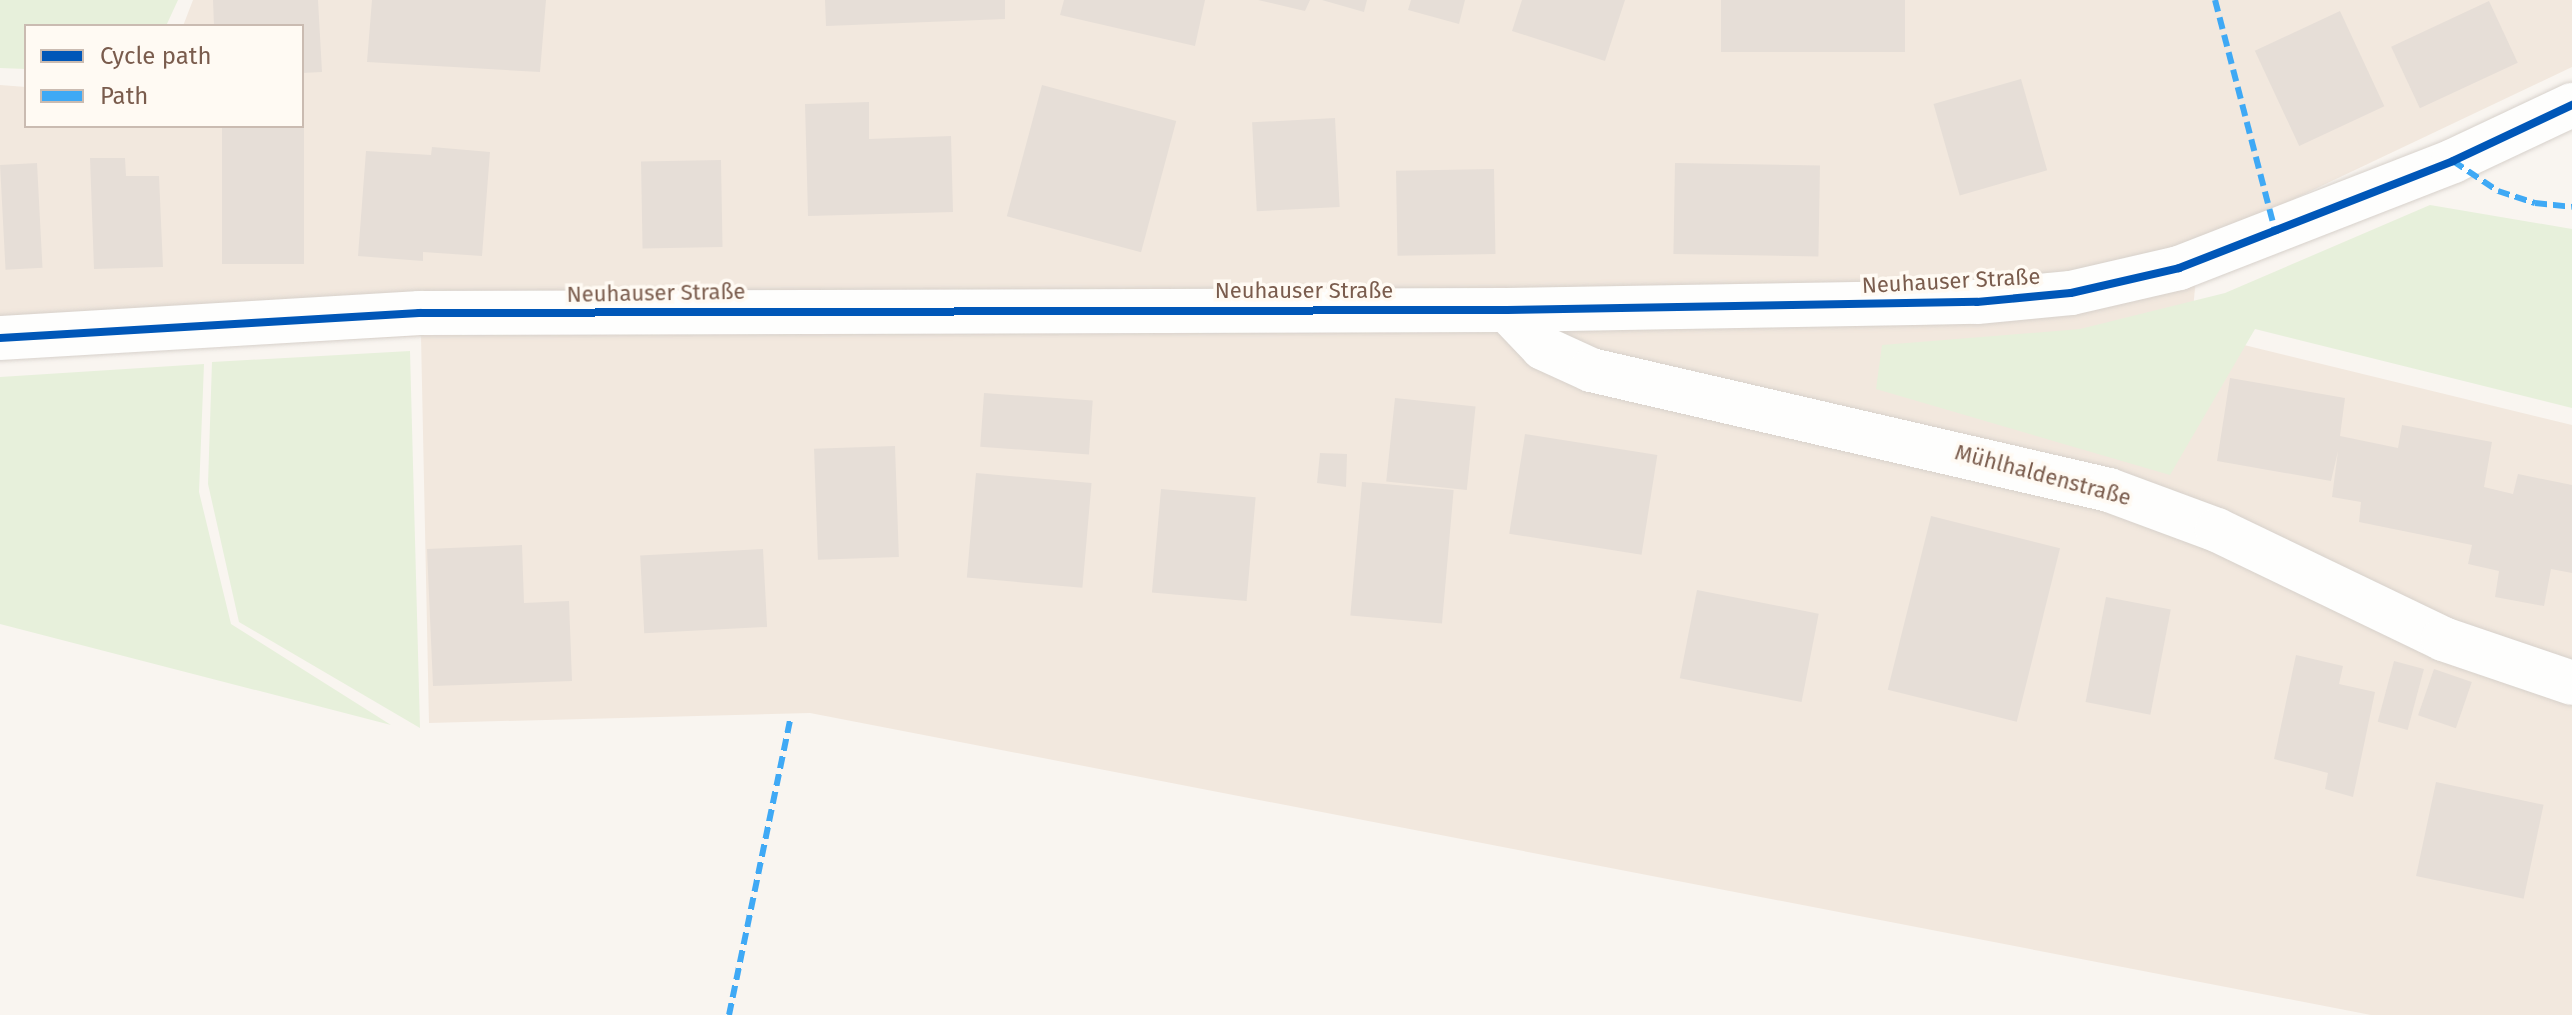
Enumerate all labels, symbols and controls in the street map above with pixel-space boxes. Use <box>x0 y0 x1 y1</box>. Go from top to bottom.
legend <box>24 24 304 128</box>
text: Cycle path <box>100 42 212 70</box>
text: Path <box>100 82 148 110</box>
street label: Neuhauser Straße <box>1861 263 2041 299</box>
street label: Neuhauser Straße <box>566 278 746 308</box>
street label: Neuhauser Straße <box>1215 278 1393 304</box>
street label: Mühlhaldenstraße <box>1952 439 2134 511</box>

